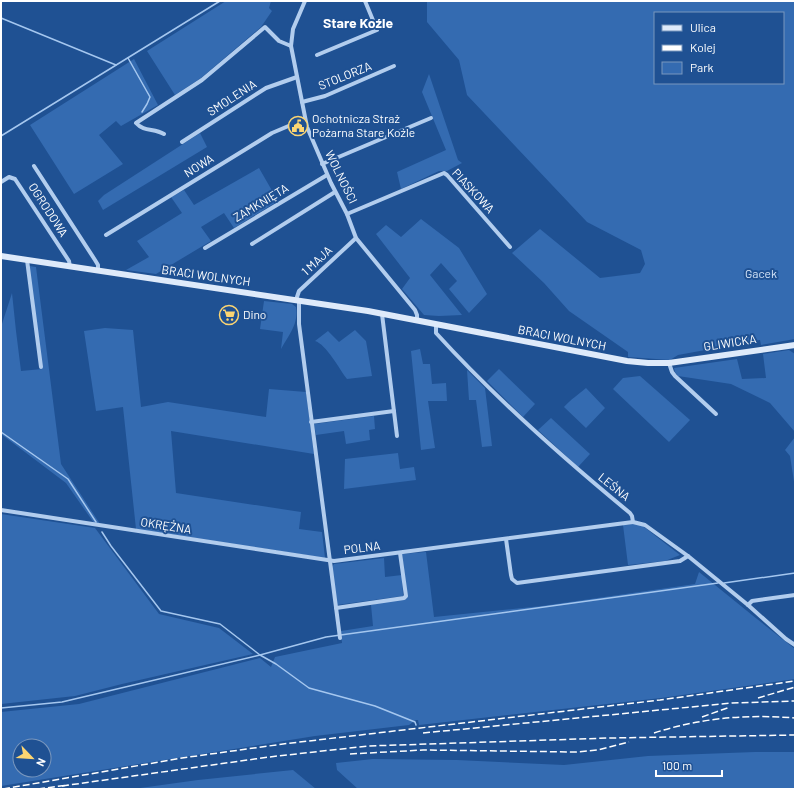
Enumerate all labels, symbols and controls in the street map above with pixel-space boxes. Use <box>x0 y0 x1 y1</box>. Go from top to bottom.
legend <box>654 12 784 84</box>
district label: Stare Koźle <box>323 14 393 31</box>
text: Ulica <box>690 20 716 34</box>
text: Kolej <box>690 40 716 54</box>
street label: STOLORZA <box>316 58 373 92</box>
text: Park <box>690 60 714 74</box>
street label: SMOLENIA <box>204 76 259 118</box>
place label: Ochotnicza Straż Pożarna Stare Koźle <box>312 111 415 139</box>
public building icon: Ochotnicza Straż Pożarna Stare Koźle <box>287 115 309 137</box>
street label: WOLNOŚCI <box>323 148 361 205</box>
street label: NOWA <box>181 151 216 180</box>
street label: PIASKOWA <box>450 165 498 215</box>
street label: OGRODOWA <box>26 180 71 239</box>
street label: ZAMKNIĘTA <box>230 180 291 224</box>
street label: 1 MAJA <box>298 243 335 278</box>
street label: BRACI WOLNYCH <box>161 262 251 288</box>
park label: Gacek <box>745 266 777 280</box>
supermarket icon: Dino <box>218 304 240 326</box>
place label: Dino <box>243 307 266 321</box>
street label: BRACI WOLNYCH <box>517 322 607 352</box>
street label: GLIWICKA <box>702 331 757 353</box>
street label: LEŚNA <box>596 469 633 503</box>
street label: OKRĘŻNA <box>140 514 193 536</box>
street label: POLNA <box>343 538 381 556</box>
north arrow <box>12 738 52 778</box>
scale bar <box>656 752 722 778</box>
text: N <box>34 756 49 769</box>
text: 100 m <box>662 758 692 772</box>

